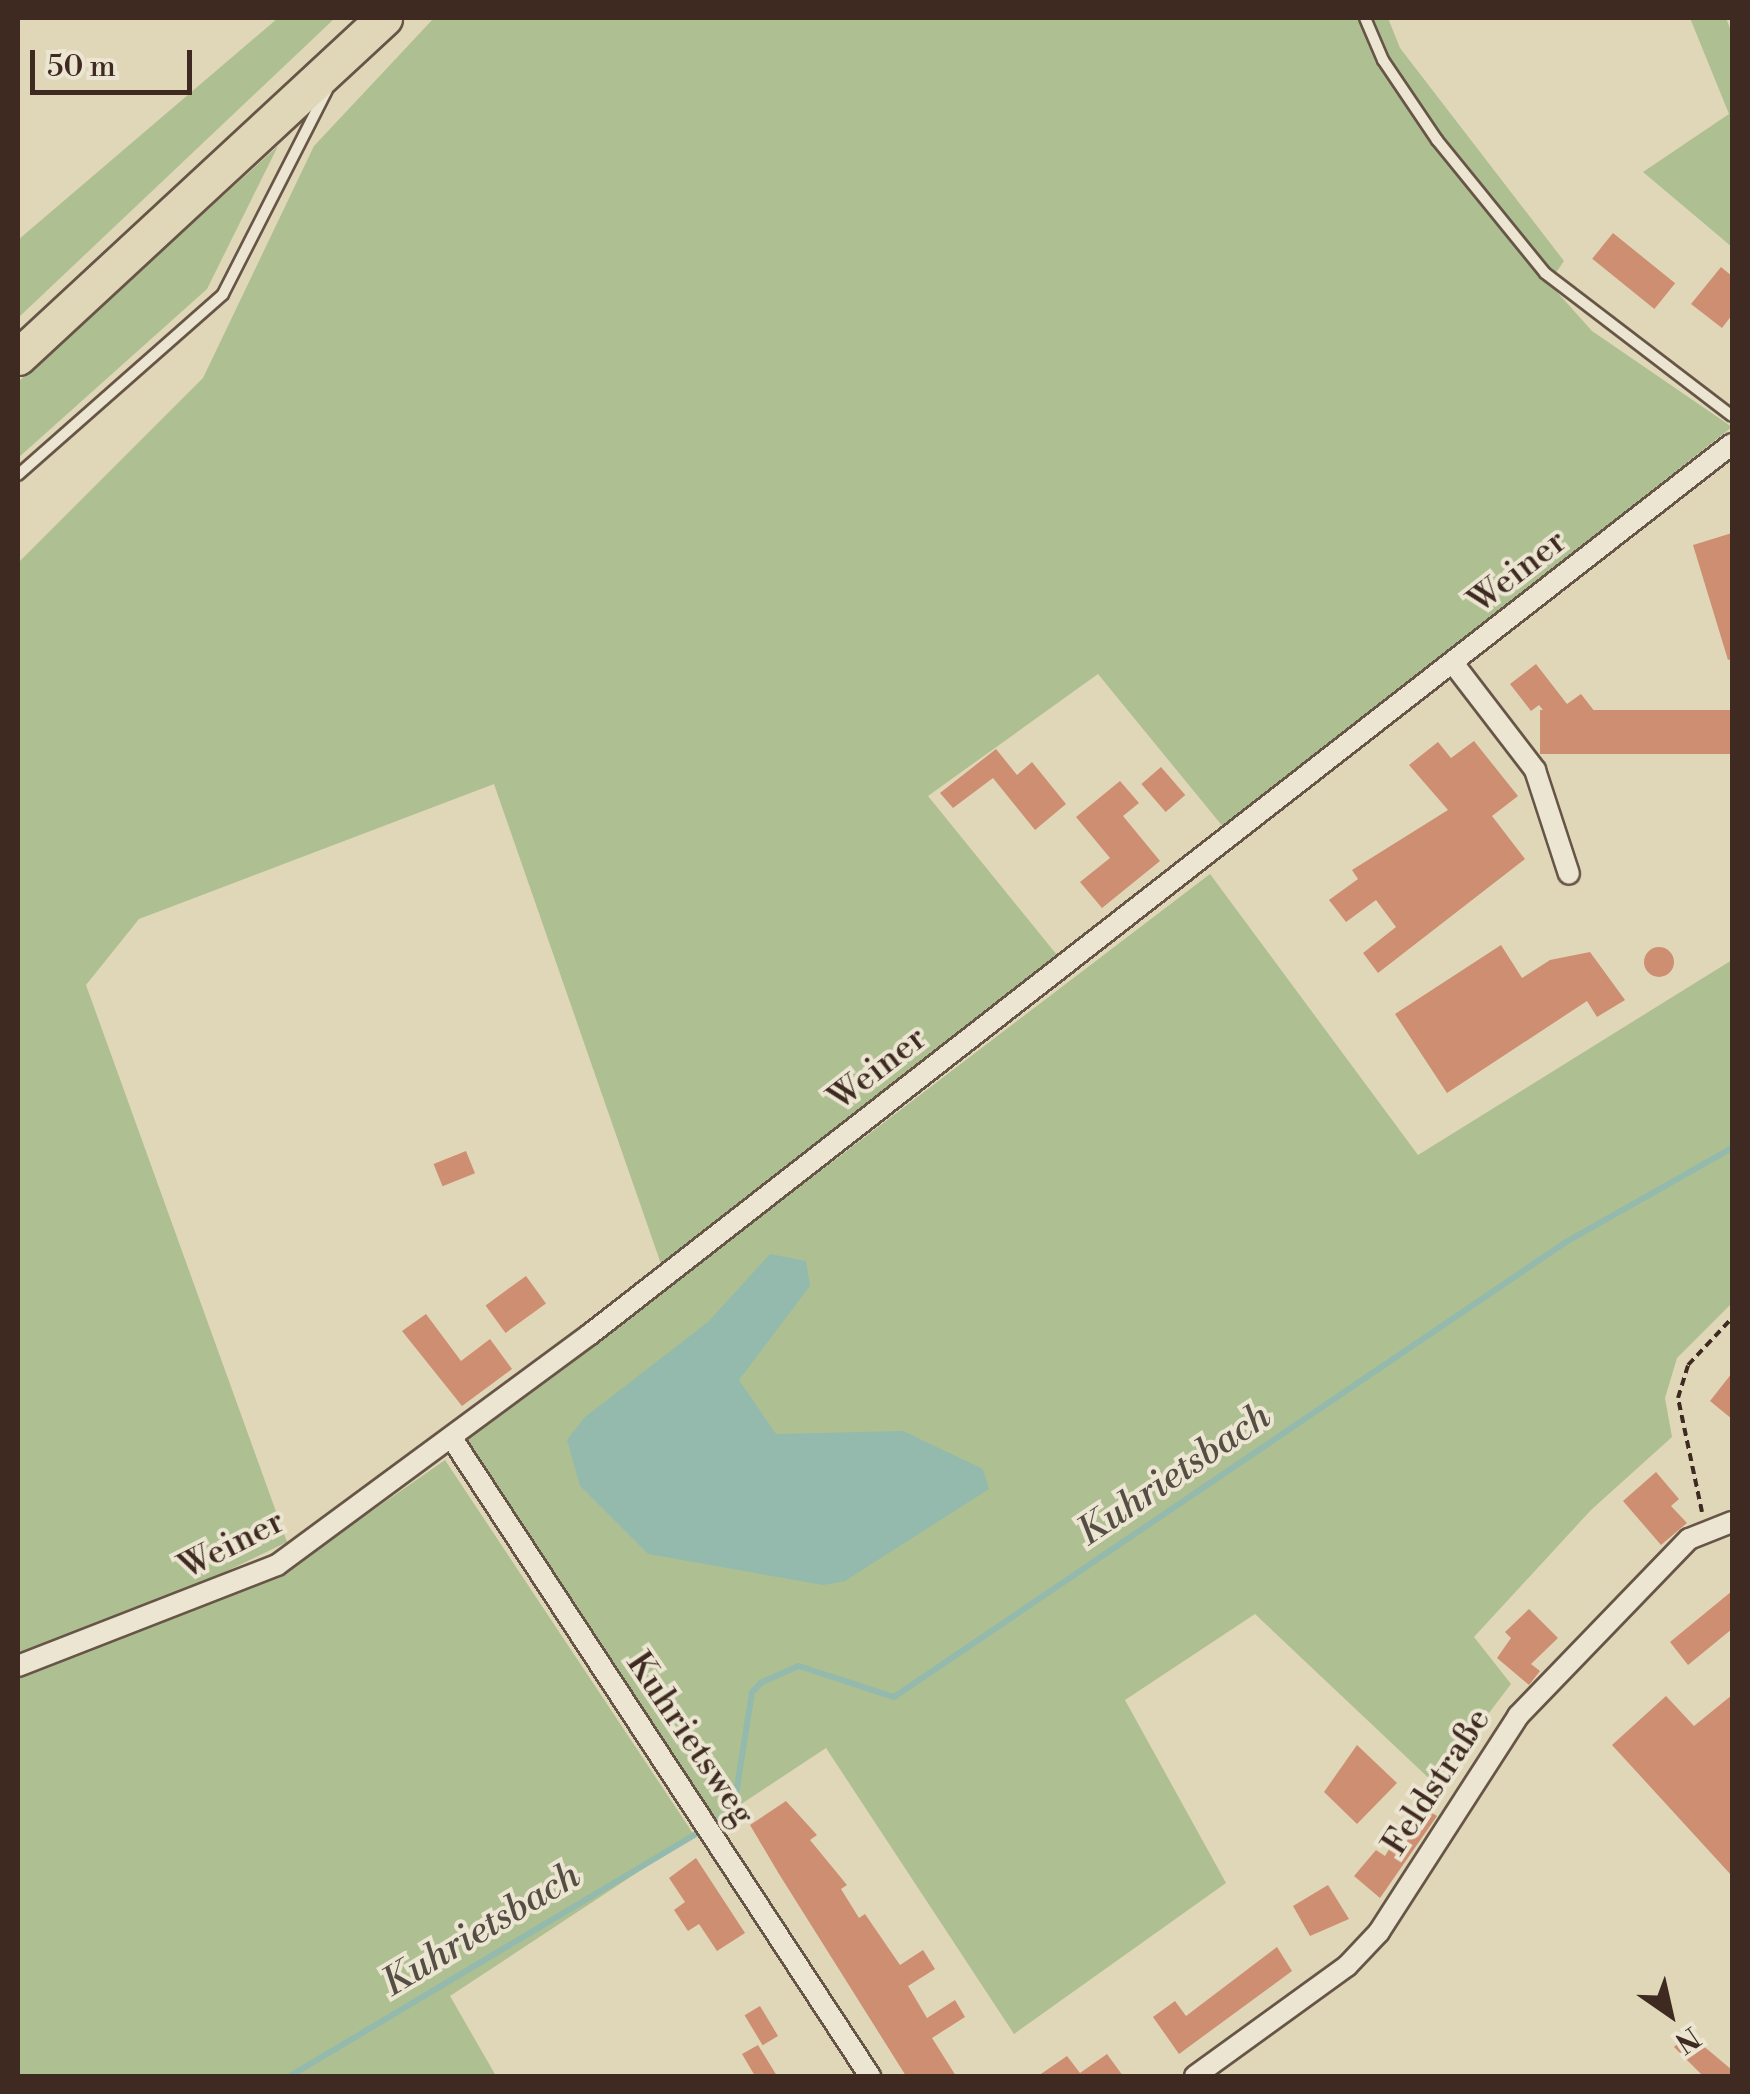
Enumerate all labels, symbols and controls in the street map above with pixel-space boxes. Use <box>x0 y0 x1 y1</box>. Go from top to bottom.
scale bar <box>35 30 198 92</box>
text: 50 m <box>47 48 116 86</box>
street label: Weiner <box>1461 521 1575 623</box>
street label: Weiner <box>821 1018 935 1120</box>
water label: Kuhrietsbach <box>1069 1394 1279 1556</box>
street label: Weiner <box>172 1501 292 1589</box>
street label: Kuhrietsweg <box>617 1644 763 1834</box>
street label: Feldstraße <box>1374 1701 1500 1863</box>
water label: Kuhrietsbach <box>374 1853 588 2007</box>
north arrow <box>1620 1964 1720 2064</box>
text: N <box>1668 2019 1706 2060</box>

